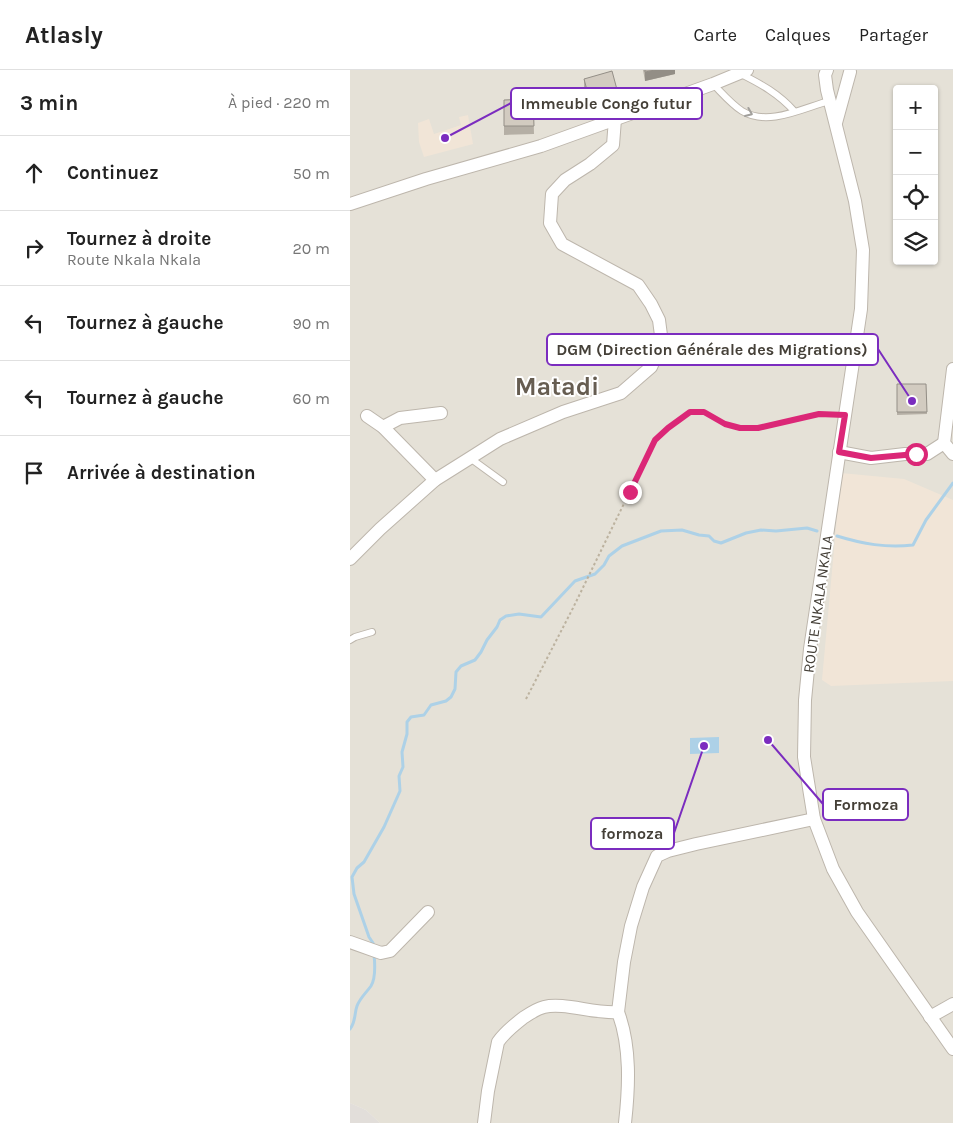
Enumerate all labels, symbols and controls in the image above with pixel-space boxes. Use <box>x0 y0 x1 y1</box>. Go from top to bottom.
text: Atlasly <box>25 21 103 49</box>
text: Carte <box>693 24 737 46</box>
text: Calques <box>765 24 831 46</box>
text: Partager <box>859 24 928 46</box>
map controls <box>893 85 938 265</box>
button: + <box>893 85 938 130</box>
callout: Immeuble Congo futur <box>511 88 702 119</box>
text: 3 min <box>20 91 78 115</box>
text: À pied · 220 m <box>228 93 330 112</box>
text: Immeuble Congo futur <box>520 94 692 113</box>
one-way arrow <box>744 107 753 117</box>
button: − <box>893 130 938 175</box>
icon: ahead <box>20 159 48 187</box>
text: Continuez <box>67 162 159 184</box>
text: 50 m <box>293 164 330 183</box>
button: locate <box>893 175 938 220</box>
button: layers <box>893 220 938 265</box>
text: Tournez à droite <box>67 228 211 250</box>
icon: right <box>20 234 48 262</box>
text: 20 m <box>292 239 330 258</box>
text: Route Nkala Nkala <box>67 250 201 269</box>
icon: left <box>20 309 48 337</box>
text: Tournez à gauche <box>67 312 224 334</box>
text: 90 m <box>292 314 330 333</box>
callout: DGM (Direction Générale des Migrations) <box>547 334 878 365</box>
text: DGM (Direction Générale des Migrations) <box>556 340 868 359</box>
district label: Matadi <box>515 372 599 401</box>
icon: left <box>20 384 48 412</box>
text: Tournez à gauche <box>67 387 224 409</box>
text: 60 m <box>293 389 330 408</box>
route start <box>905 443 928 466</box>
icon: arrive <box>20 459 48 487</box>
text: Arrivée à destination <box>67 462 256 484</box>
route end <box>619 481 642 504</box>
street label: ROUTE NKALA NKALA <box>799 534 837 674</box>
callout: Formoza <box>823 789 908 820</box>
text: Formoza <box>833 795 899 814</box>
callout: formoza <box>591 818 674 849</box>
text: formoza <box>601 824 663 843</box>

